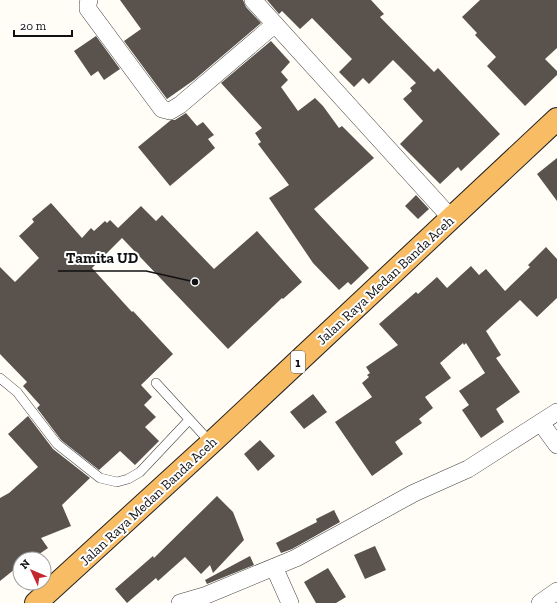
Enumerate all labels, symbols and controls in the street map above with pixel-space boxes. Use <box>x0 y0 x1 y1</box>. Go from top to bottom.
scale bar <box>14 12 72 38</box>
text: 20 m <box>20 19 47 33</box>
street label: Jalan Raya Medan Banda Aceh <box>313 212 457 348</box>
callout: Tamita UD <box>58 244 146 271</box>
text: Tamita UD <box>66 249 139 267</box>
road number: 1 <box>291 351 305 373</box>
street label: Jalan Raya Medan Banda Aceh <box>76 433 220 569</box>
north arrow <box>12 551 52 591</box>
text: N <box>18 556 33 572</box>

